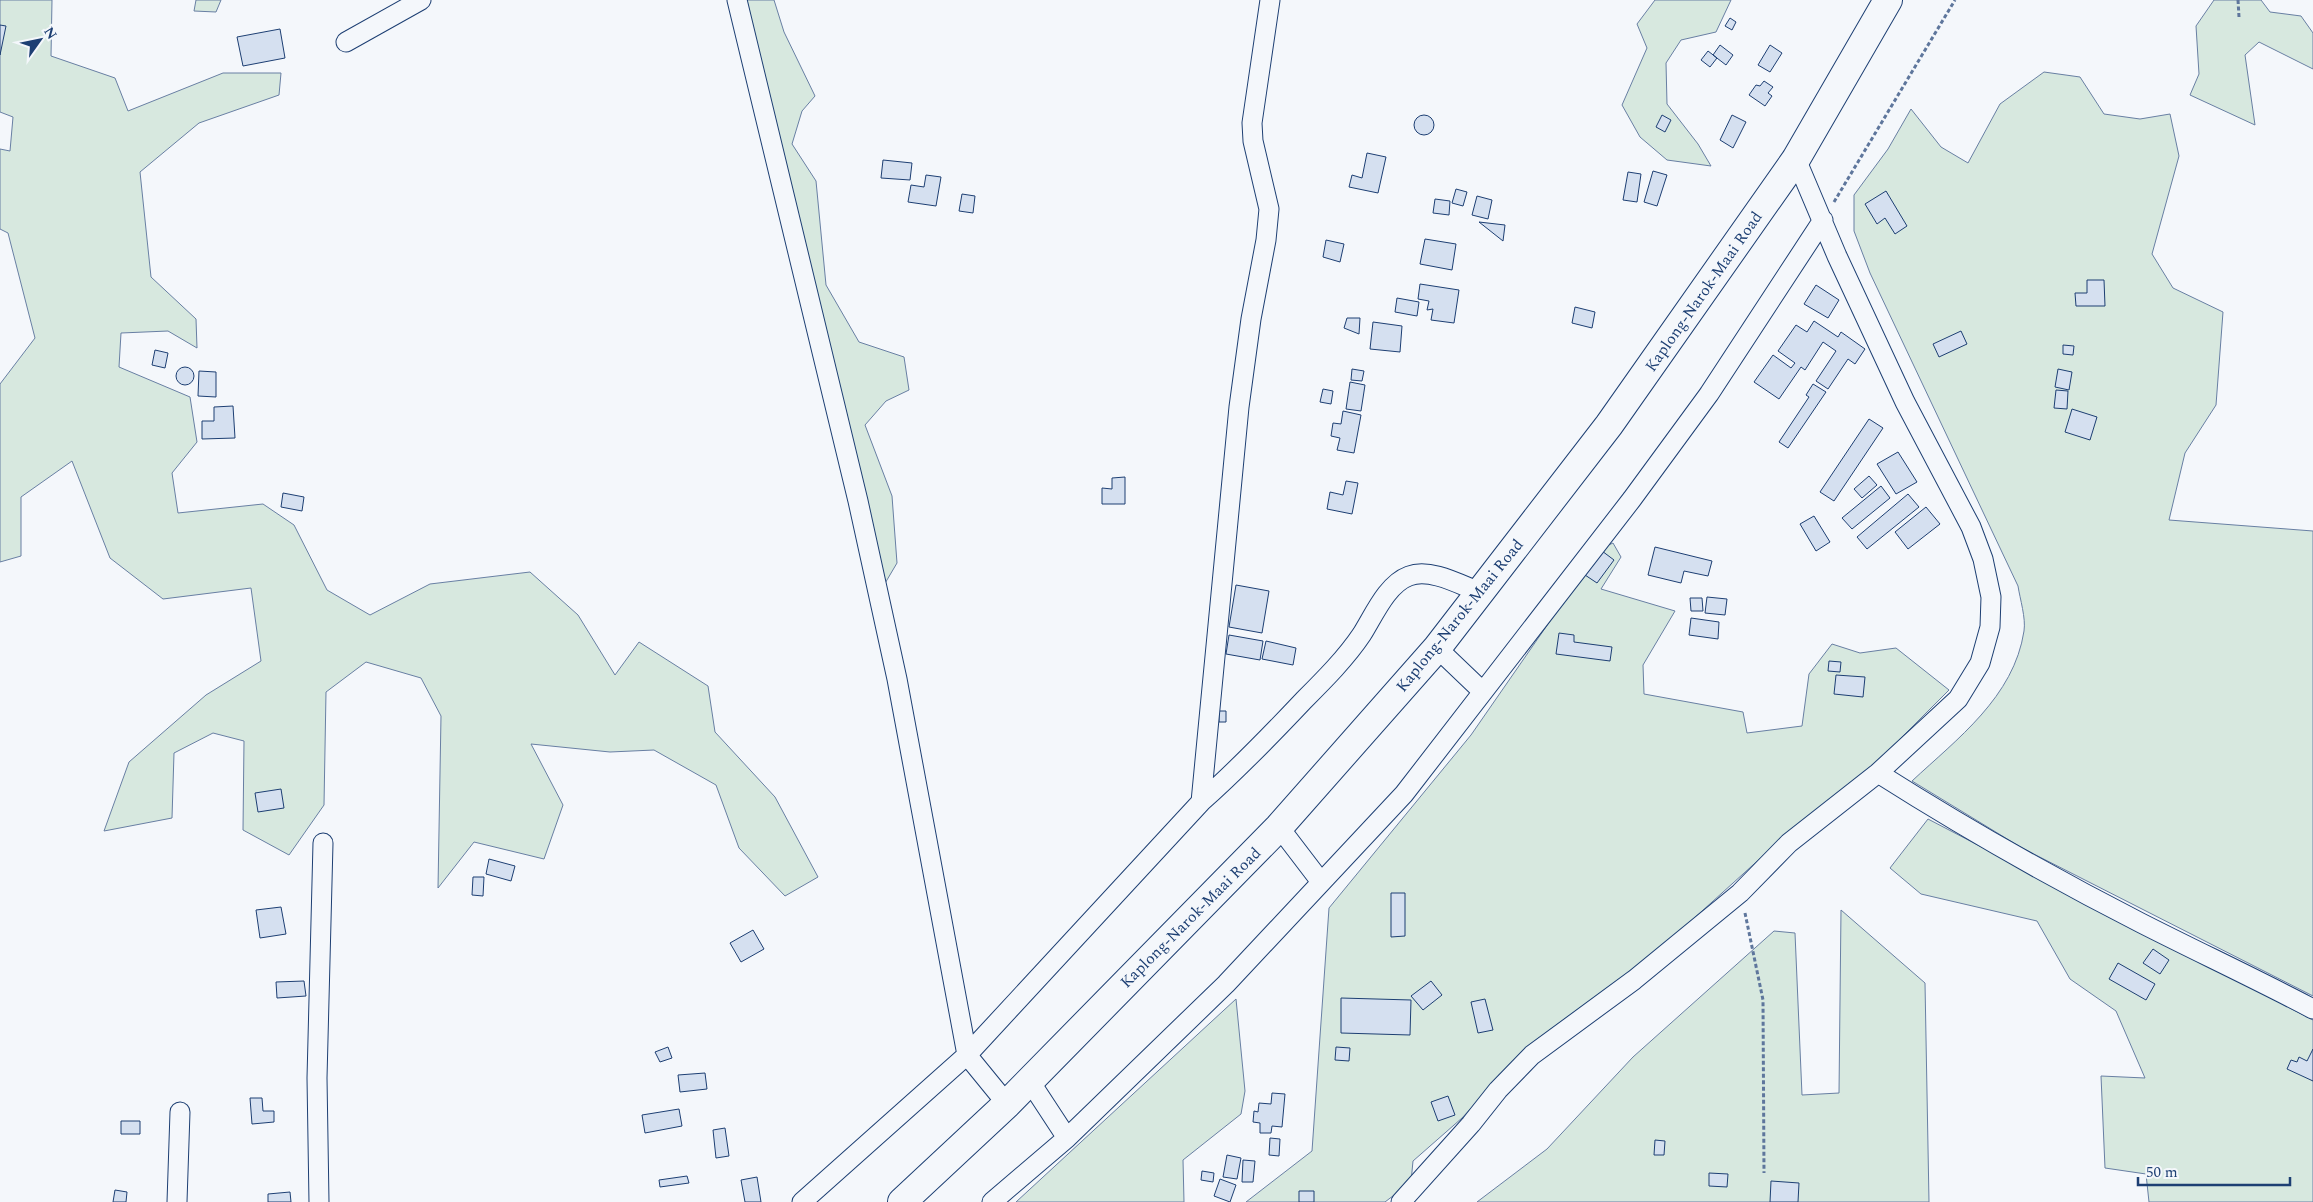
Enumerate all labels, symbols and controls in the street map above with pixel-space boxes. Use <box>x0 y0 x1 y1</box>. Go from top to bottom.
north arrow <box>15 15 65 65</box>
text: N <box>39 23 62 44</box>
street label: Kaplong-Narok-Maai Road <box>1639 206 1768 377</box>
street label: Kaplong-Narok-Maai Road <box>1390 534 1529 697</box>
street label: Kaplong-Narok-Maai Road <box>1115 842 1267 994</box>
scale bar <box>2138 1154 2290 1186</box>
text: 50 m <box>2146 1161 2178 1184</box>

